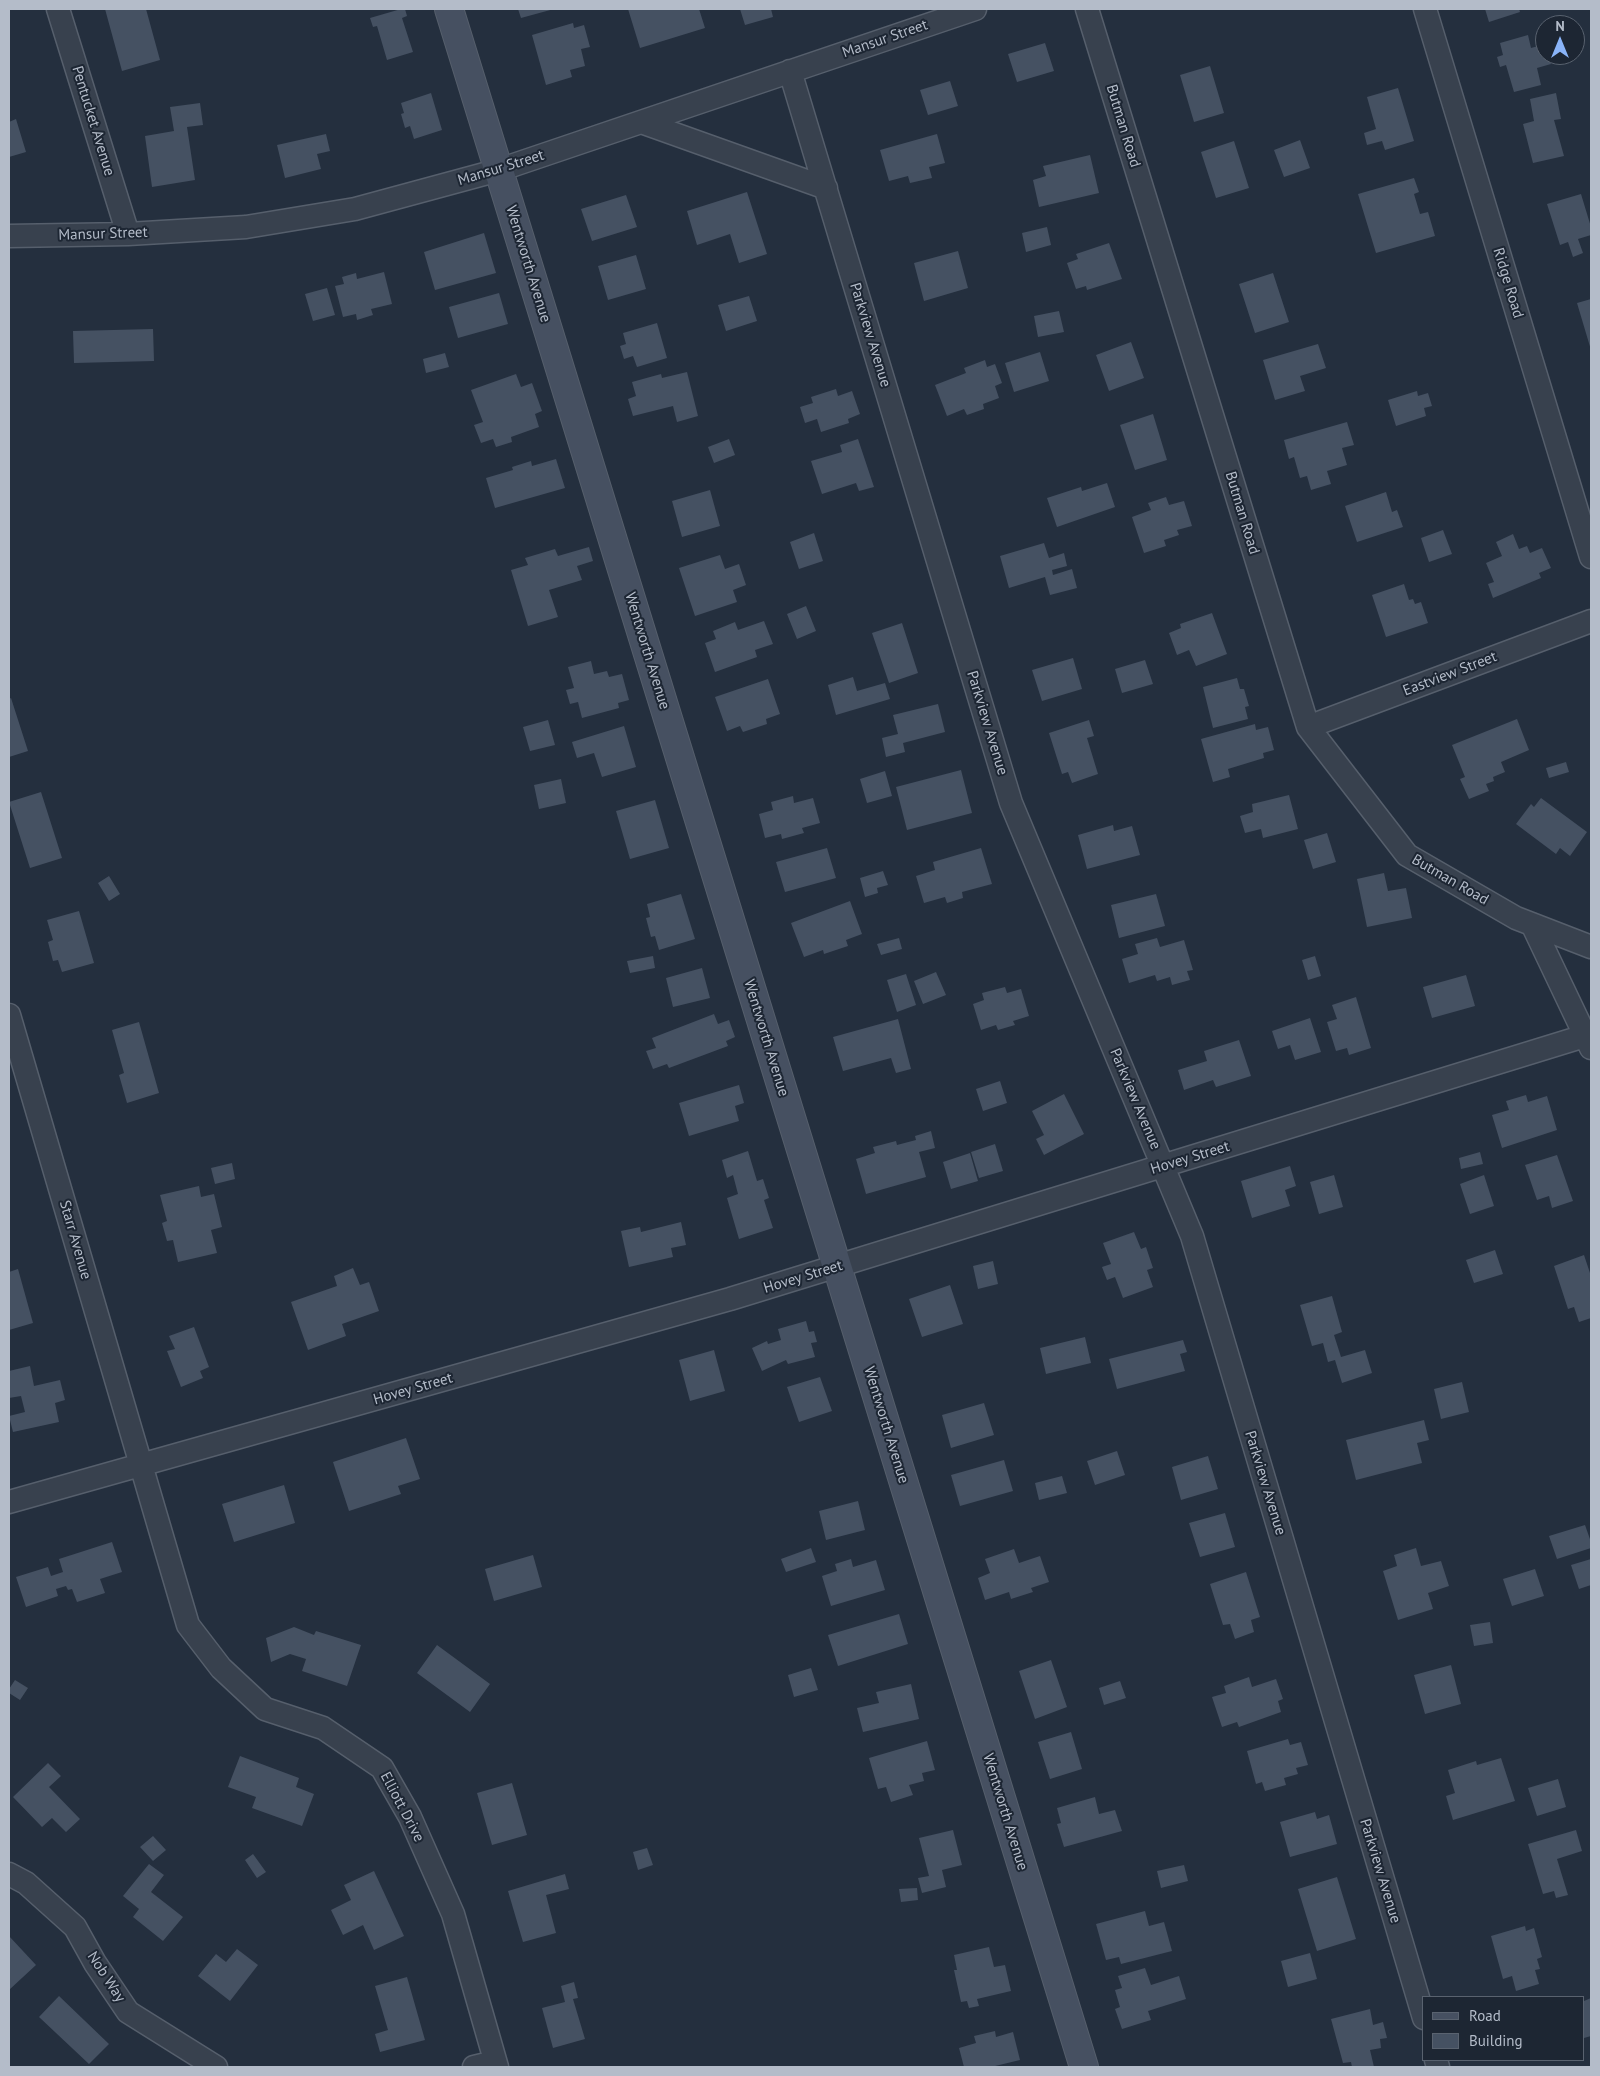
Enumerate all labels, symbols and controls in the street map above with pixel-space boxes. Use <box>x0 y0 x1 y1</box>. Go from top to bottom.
north arrow <box>1535 15 1585 65</box>
street label: Mansur Street <box>840 16 930 62</box>
text: N <box>1555 17 1565 35</box>
street label: Pentucket Avenue <box>68 64 118 178</box>
street label: Butman Road <box>1102 82 1144 170</box>
street label: Mansur Street <box>456 146 546 190</box>
street label: Wentworth Avenue <box>502 203 554 325</box>
street label: Mansur Street <box>58 223 148 245</box>
street label: Ridge Road <box>1489 246 1527 320</box>
street label: Parkview Avenue <box>846 281 894 389</box>
street label: Butman Road <box>1221 469 1263 557</box>
street label: Wentworth Avenue <box>621 590 673 712</box>
street label: Eastview Street <box>1401 648 1499 700</box>
street label: Parkview Avenue <box>963 669 1011 777</box>
street label: Butman Road <box>1408 851 1492 909</box>
street label: Wentworth Avenue <box>740 977 792 1099</box>
street label: Parkview Avenue <box>1106 1046 1164 1152</box>
street label: Hovey Street <box>1148 1137 1232 1179</box>
street label: Starr Avenue <box>55 1198 95 1282</box>
street label: Hovey Street <box>761 1256 845 1298</box>
street label: Wentworth Avenue <box>860 1364 912 1486</box>
street label: Hovey Street <box>371 1369 455 1409</box>
street label: Parkview Avenue <box>1241 1429 1289 1537</box>
street label: Wentworth Avenue <box>979 1751 1031 1873</box>
street label: Elliott Drive <box>376 1769 428 1845</box>
street label: Parkview Avenue <box>1356 1817 1404 1925</box>
street label: Nob Way <box>83 1948 129 2006</box>
legend <box>1422 1996 1585 2061</box>
text: Road <box>1469 2006 1501 2025</box>
text: Building <box>1469 2031 1523 2050</box>

